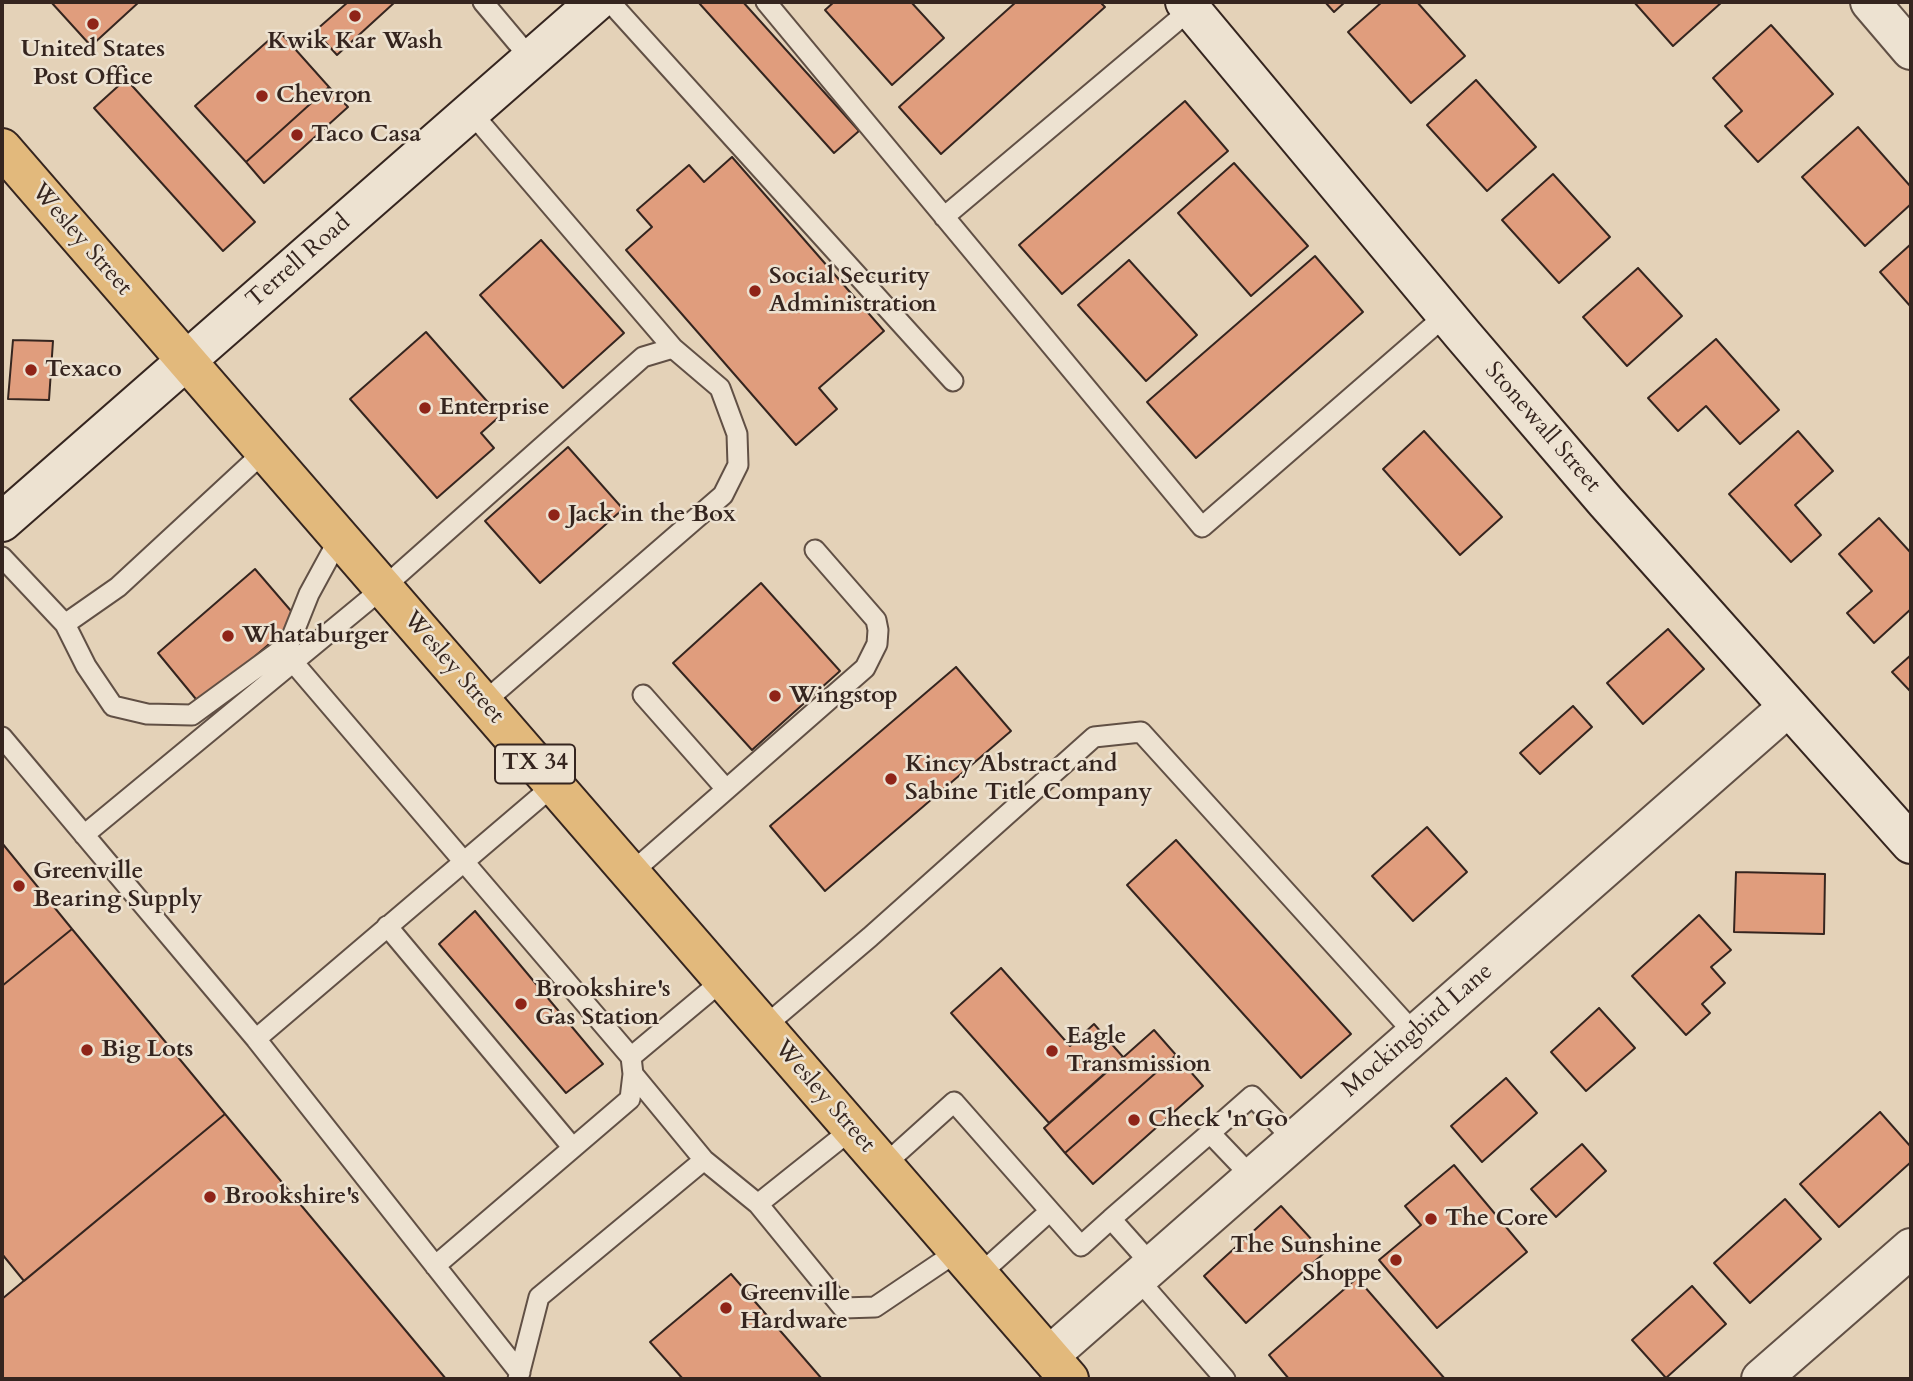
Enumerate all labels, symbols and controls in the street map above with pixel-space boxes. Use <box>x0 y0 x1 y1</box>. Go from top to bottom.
marker: Kwik Kar Wash <box>347 8 363 24</box>
marker: United States Post Office <box>85 16 101 32</box>
place label: Kwik Kar Wash <box>267 28 443 56</box>
place label: United States Post Office <box>21 36 165 92</box>
place label: Chevron <box>276 82 372 110</box>
marker: Chevron <box>254 88 270 104</box>
place label: Taco Casa <box>311 121 421 149</box>
marker: Taco Casa <box>289 127 305 143</box>
street label: Wesley Street <box>24 178 138 302</box>
street label: Terrell Road <box>241 209 357 315</box>
place label: Social Security Administration <box>769 263 937 319</box>
marker: Social Security Administration <box>747 283 763 299</box>
place label: Texaco <box>45 356 122 384</box>
street label: Stonewall Street <box>1478 357 1606 499</box>
marker: Texaco <box>23 362 39 378</box>
place label: Enterprise <box>439 394 550 422</box>
marker: Enterprise <box>417 400 433 416</box>
place label: Jack in the Box <box>568 501 736 529</box>
marker: Jack in the Box <box>546 507 562 523</box>
street label: Wesley Street <box>396 606 510 730</box>
place label: Whataburger <box>242 622 389 650</box>
marker: Whataburger <box>220 628 236 644</box>
place label: Wingstop <box>789 682 898 710</box>
marker: Wingstop <box>767 688 783 704</box>
road number: TX 34 <box>495 744 575 784</box>
place label: Kincy Abstract and Sabine Title Company <box>905 751 1152 807</box>
marker: Kincy Abstract and Sabine Title Company <box>883 771 899 787</box>
place label: Greenville Bearing Supply <box>33 858 202 914</box>
marker: Greenville Bearing Supply <box>11 878 27 894</box>
street label: Mockingbird Lane <box>1337 958 1499 1104</box>
place label: Brookshire's Gas Station <box>535 976 671 1032</box>
marker: Brookshire's Gas Station <box>513 996 529 1012</box>
place label: Eagle Transmission <box>1066 1023 1211 1079</box>
street label: Wesley Street <box>767 1035 881 1159</box>
place label: Big Lots <box>101 1036 193 1064</box>
marker: Big Lots <box>79 1042 95 1058</box>
marker: Eagle Transmission <box>1044 1043 1060 1059</box>
place label: Check 'n Go <box>1148 1106 1288 1134</box>
marker: Check 'n Go <box>1126 1112 1142 1128</box>
place label: Brookshire's <box>224 1183 360 1211</box>
marker: Brookshire's <box>202 1189 218 1205</box>
place label: The Core <box>1445 1205 1549 1233</box>
marker: The Core <box>1423 1211 1439 1227</box>
place label: The Sunshine Shoppe <box>1231 1232 1382 1288</box>
marker: The Sunshine Shoppe <box>1388 1252 1404 1268</box>
place label: Greenville Hardware <box>740 1280 850 1336</box>
marker: Greenville Hardware <box>718 1300 734 1316</box>

